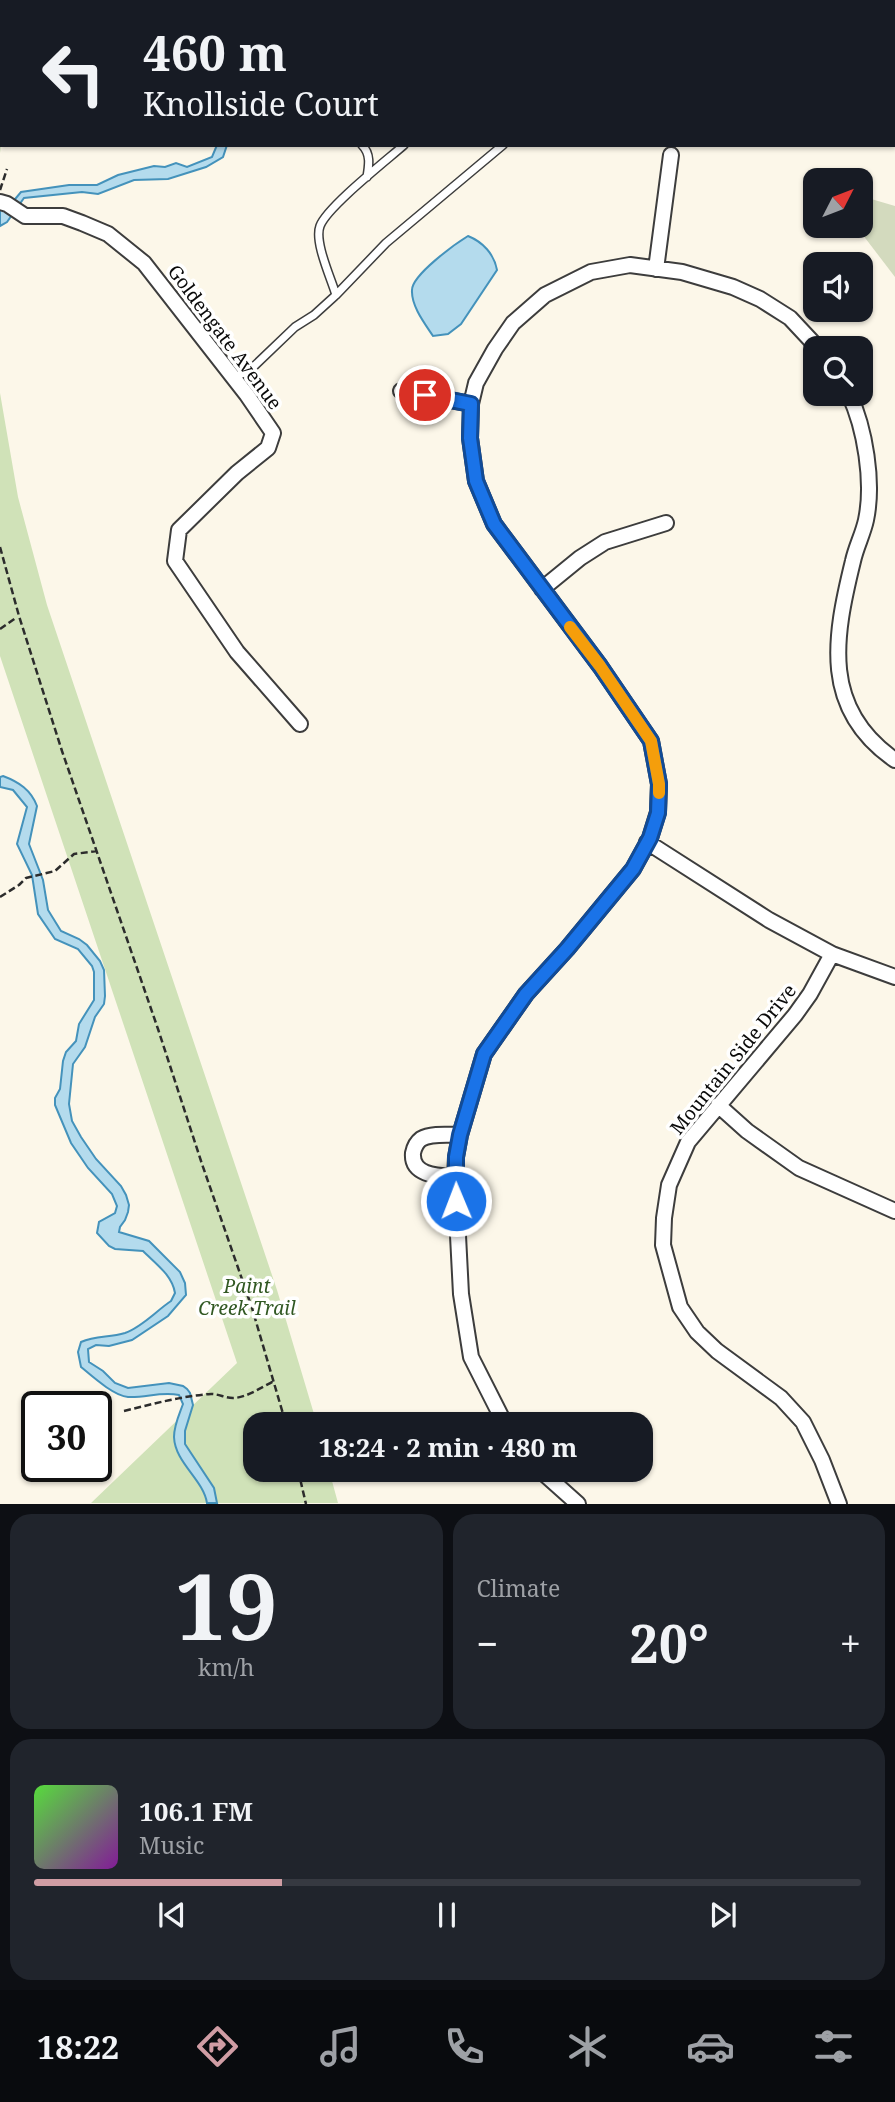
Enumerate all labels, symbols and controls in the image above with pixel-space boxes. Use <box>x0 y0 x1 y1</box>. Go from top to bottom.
text: 460 m <box>143 19 287 85</box>
icon: left <box>28 28 119 119</box>
text: Knollside Court <box>143 82 379 125</box>
north arrow <box>803 168 873 238</box>
map controls <box>803 168 873 406</box>
button: sound <box>803 252 873 322</box>
street label: Goldengate Avenue <box>162 259 288 415</box>
button: search <box>803 336 873 406</box>
pin <box>395 365 455 425</box>
icon: arrive <box>406 376 444 414</box>
street label: Mountain Side Drive <box>664 978 802 1140</box>
position arrow <box>419 1164 493 1238</box>
park label: Paint Creek Trail <box>198 1273 296 1321</box>
speed limit sign: 30 <box>21 1391 112 1482</box>
text: 18:24 · 2 min · 480 m <box>318 1429 578 1465</box>
text: 19 <box>175 1543 278 1667</box>
text: Climate <box>477 1572 560 1604</box>
text: 20° <box>629 1607 709 1678</box>
text: − <box>477 1617 499 1669</box>
text: + <box>840 1617 861 1669</box>
text: km/h <box>198 1651 254 1683</box>
text: 106.1 FM <box>139 1793 253 1829</box>
text: Music <box>139 1829 204 1861</box>
icon: previous <box>153 1896 191 1934</box>
icon: pause <box>428 1896 466 1934</box>
icon: next <box>704 1896 742 1934</box>
icon: directions <box>193 2022 242 2071</box>
icon: music <box>316 2022 365 2071</box>
icon: phone <box>440 2022 489 2071</box>
icon: climate <box>563 2022 612 2071</box>
icon: car <box>686 2022 735 2071</box>
icon: filters <box>809 2022 858 2071</box>
text: 18:22 <box>37 2025 119 2068</box>

